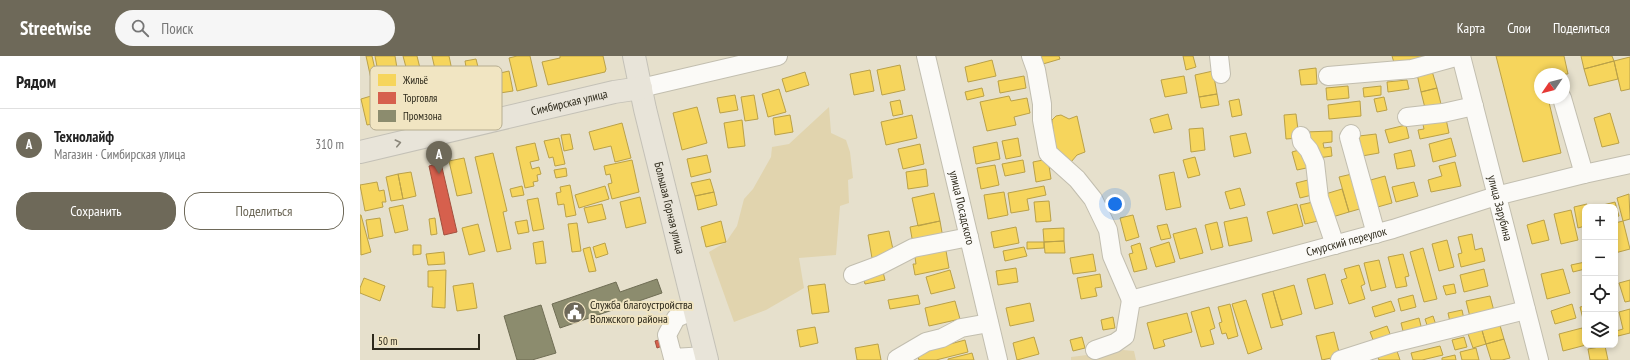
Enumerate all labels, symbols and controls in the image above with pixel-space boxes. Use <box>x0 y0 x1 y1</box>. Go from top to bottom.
search box <box>115 10 395 46</box>
text: Streetwise <box>20 16 91 40</box>
icon: search <box>129 17 151 39</box>
text: Поиск <box>161 19 193 38</box>
text: Карта <box>1457 19 1485 37</box>
text: Слои <box>1507 19 1531 37</box>
text: Поделиться <box>1553 19 1610 37</box>
legend <box>370 66 502 130</box>
north arrow <box>1534 68 1570 104</box>
text: Рядом <box>16 71 56 93</box>
text: Жильё <box>402 73 429 87</box>
street label: Симбирская улица <box>529 86 609 118</box>
text: Торговля <box>403 91 437 105</box>
text: Промзона <box>403 109 442 123</box>
text: Технолайф <box>54 127 114 146</box>
text: A <box>26 136 32 153</box>
text: 310 m <box>315 136 344 153</box>
one-way arrow <box>394 139 401 148</box>
pin: A <box>426 141 452 174</box>
text: Магазин · Симбирская улица <box>54 146 185 163</box>
street label: Большая Горная улица <box>651 160 689 256</box>
street label: улица Посадского <box>946 169 978 246</box>
street label: улица Зарубина <box>1485 173 1516 243</box>
button: Сохранить <box>16 192 176 230</box>
button: Поделиться <box>184 192 344 230</box>
your location <box>1105 194 1125 214</box>
map controls <box>1582 204 1618 348</box>
button: + <box>1582 204 1618 240</box>
street label: Смурский переулок <box>1304 223 1388 259</box>
button: − <box>1582 240 1618 276</box>
button: locate <box>1582 276 1618 312</box>
place label: Служба благоустройства Волжского района <box>590 297 693 326</box>
public building icon: Служба благоустройства Волжского района <box>562 299 588 325</box>
button: layers <box>1582 312 1618 348</box>
scale bar <box>372 332 480 351</box>
text: 50 m <box>378 334 397 348</box>

